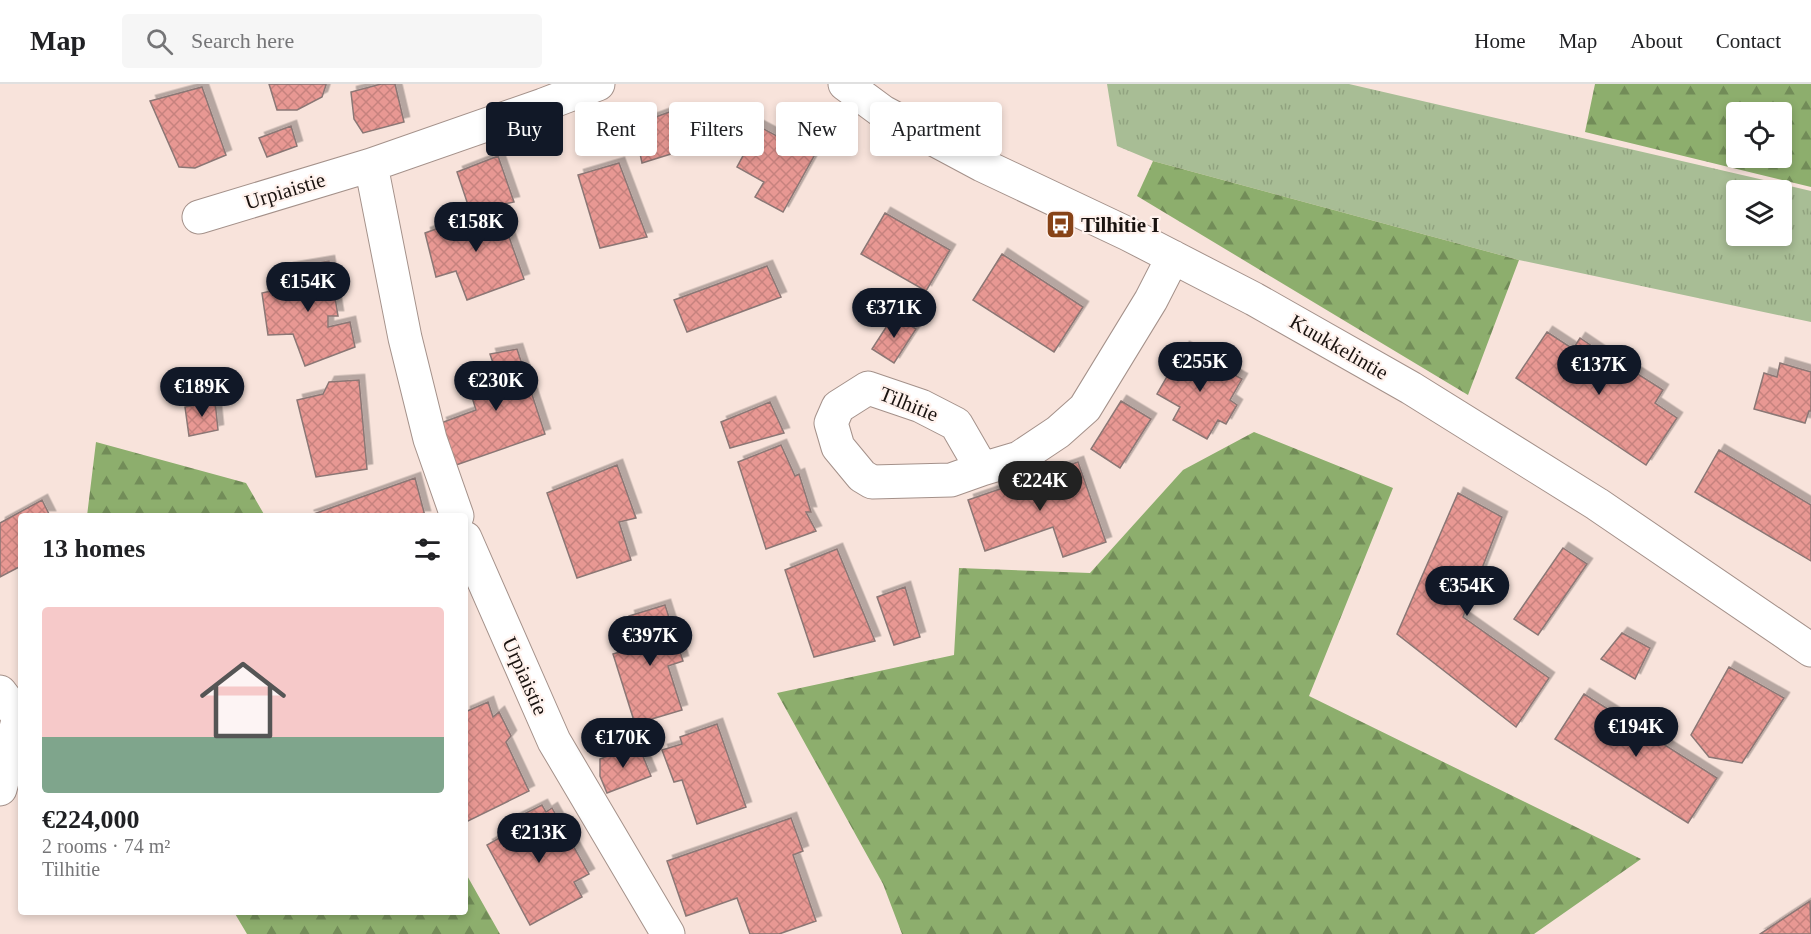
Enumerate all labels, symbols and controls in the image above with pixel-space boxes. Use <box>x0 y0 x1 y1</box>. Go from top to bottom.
search box <box>122 14 542 68</box>
text: Map <box>30 25 86 56</box>
icon: search <box>143 25 176 58</box>
text: Search here <box>191 28 294 53</box>
text: Home <box>1474 29 1526 53</box>
text: Map <box>1559 29 1597 53</box>
text: About <box>1630 29 1683 53</box>
text: Contact <box>1716 29 1781 53</box>
chip: Buy <box>486 102 563 156</box>
chip: Rent <box>575 102 657 156</box>
chip: Filters <box>669 102 764 156</box>
chip: New <box>776 102 858 156</box>
chip: Apartment <box>870 102 1002 156</box>
map controls <box>1726 102 1792 246</box>
button: locate <box>1726 102 1792 168</box>
street label: Urpiaistie <box>242 167 328 215</box>
button: layers <box>1726 180 1792 246</box>
pin: €158K <box>434 202 518 253</box>
bus stop icon: Tilhitie I <box>1044 209 1076 241</box>
text: €158K <box>448 210 504 232</box>
place label: Tilhitie I <box>1081 213 1159 237</box>
pin: €154K <box>266 262 350 313</box>
text: €154K <box>280 270 336 292</box>
pin: €371K <box>852 288 936 339</box>
text: €371K <box>866 296 922 318</box>
street label: Kuukkelintie <box>1286 309 1392 385</box>
pin: €255K <box>1158 342 1242 393</box>
pin: €137K <box>1557 345 1641 396</box>
text: €255K <box>1172 350 1228 372</box>
text: €137K <box>1571 353 1627 375</box>
pin: €230K <box>454 361 538 412</box>
pin: €189K <box>160 367 244 418</box>
text: €230K <box>468 369 524 391</box>
text: €189K <box>174 375 230 397</box>
street label: Tilhitie <box>876 381 942 427</box>
pin: €224K <box>998 461 1082 512</box>
text: €224K <box>1012 469 1068 491</box>
icon: filters <box>411 533 444 566</box>
text: 13 homes <box>42 534 145 563</box>
pin: €354K <box>1425 566 1509 617</box>
text: €354K <box>1439 574 1495 596</box>
pin: €397K <box>608 616 692 667</box>
text: €397K <box>622 624 678 646</box>
street label: Urpiaistie <box>497 633 553 719</box>
icon: home <box>189 646 297 754</box>
pin: €194K <box>1594 707 1678 758</box>
text: €194K <box>1608 715 1664 737</box>
pin: €170K <box>581 718 665 769</box>
text: €170K <box>595 726 651 748</box>
text: €224,000 <box>42 805 140 834</box>
pin: €213K <box>497 813 581 864</box>
text: €213K <box>511 821 567 843</box>
text: 2 rooms · 74 m² <box>42 835 170 857</box>
text: Tilhitie <box>42 858 100 880</box>

